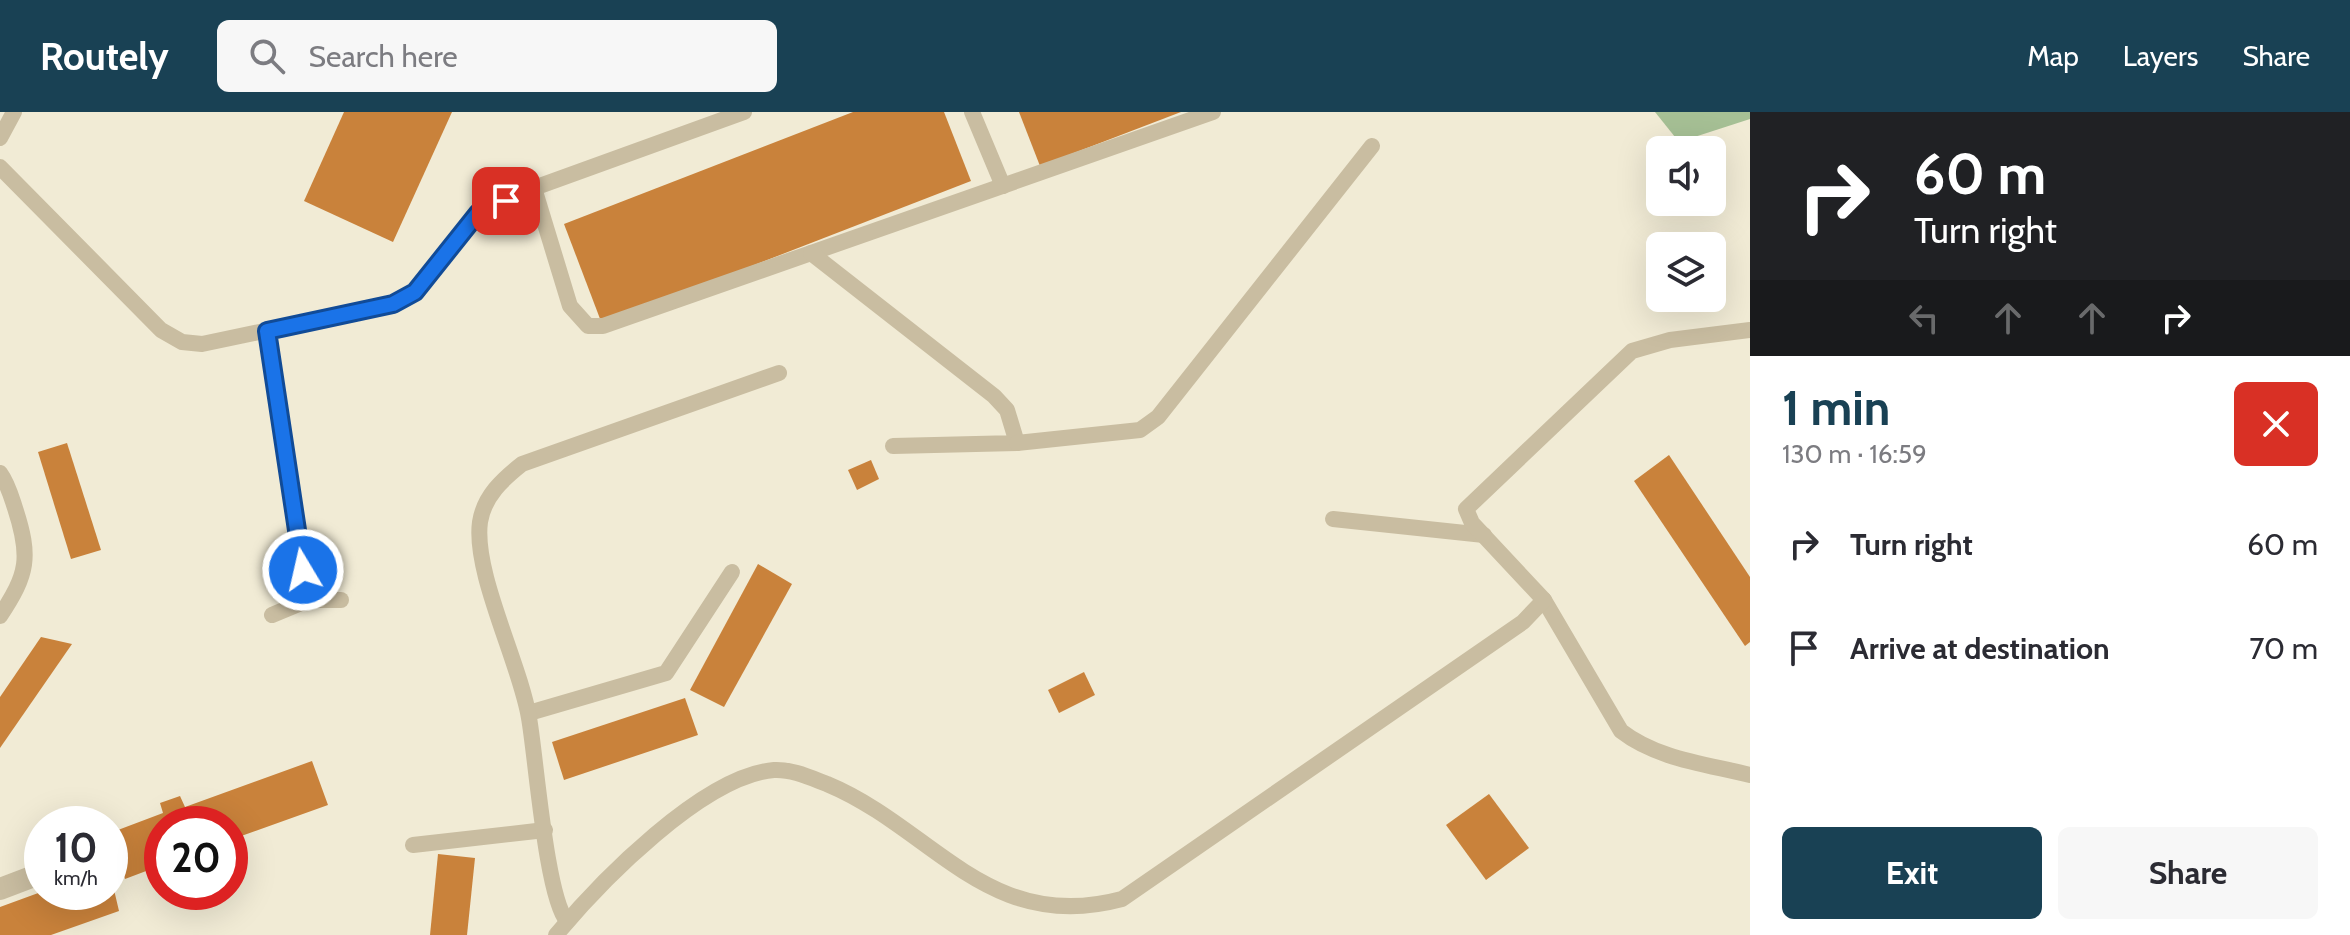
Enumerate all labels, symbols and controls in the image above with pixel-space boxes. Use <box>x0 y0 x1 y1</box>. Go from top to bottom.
search box <box>217 20 777 92</box>
text: Routely <box>40 33 169 80</box>
icon: search <box>245 34 289 78</box>
text: Search here <box>309 38 458 75</box>
text: Map <box>2027 39 2079 73</box>
text: Layers <box>2123 39 2198 73</box>
text: Share <box>2242 39 2310 73</box>
map controls <box>1646 136 1726 312</box>
button: sound <box>1646 136 1726 216</box>
text: 60 m <box>1914 140 2046 208</box>
icon: right <box>1782 144 1886 248</box>
pin <box>472 167 540 235</box>
icon: arrive <box>484 179 528 223</box>
text: Turn right <box>1914 208 2057 252</box>
button: layers <box>1646 232 1726 312</box>
icon: left <box>1902 296 1946 340</box>
icon: ahead <box>1986 296 2030 340</box>
icon: ahead <box>2070 296 2114 340</box>
icon: right <box>2154 296 2198 340</box>
text: 1 min <box>1782 379 1890 437</box>
button: close <box>2234 382 2318 466</box>
text: 130 m · 16:59 <box>1782 438 1927 470</box>
icon: right <box>1782 522 1826 566</box>
text: Turn right <box>1850 526 1973 563</box>
text: 60 m <box>2247 526 2318 563</box>
position arrow <box>261 528 345 612</box>
icon: arrive <box>1782 626 1826 670</box>
text: Arrive at destination <box>1850 630 2110 667</box>
text: 70 m <box>2249 630 2318 667</box>
speed limit sign: 20 <box>144 806 248 910</box>
text: 10 <box>55 823 98 872</box>
button: Exit <box>1782 827 2042 919</box>
button: Share <box>2058 827 2318 919</box>
text: km/h <box>54 866 98 890</box>

